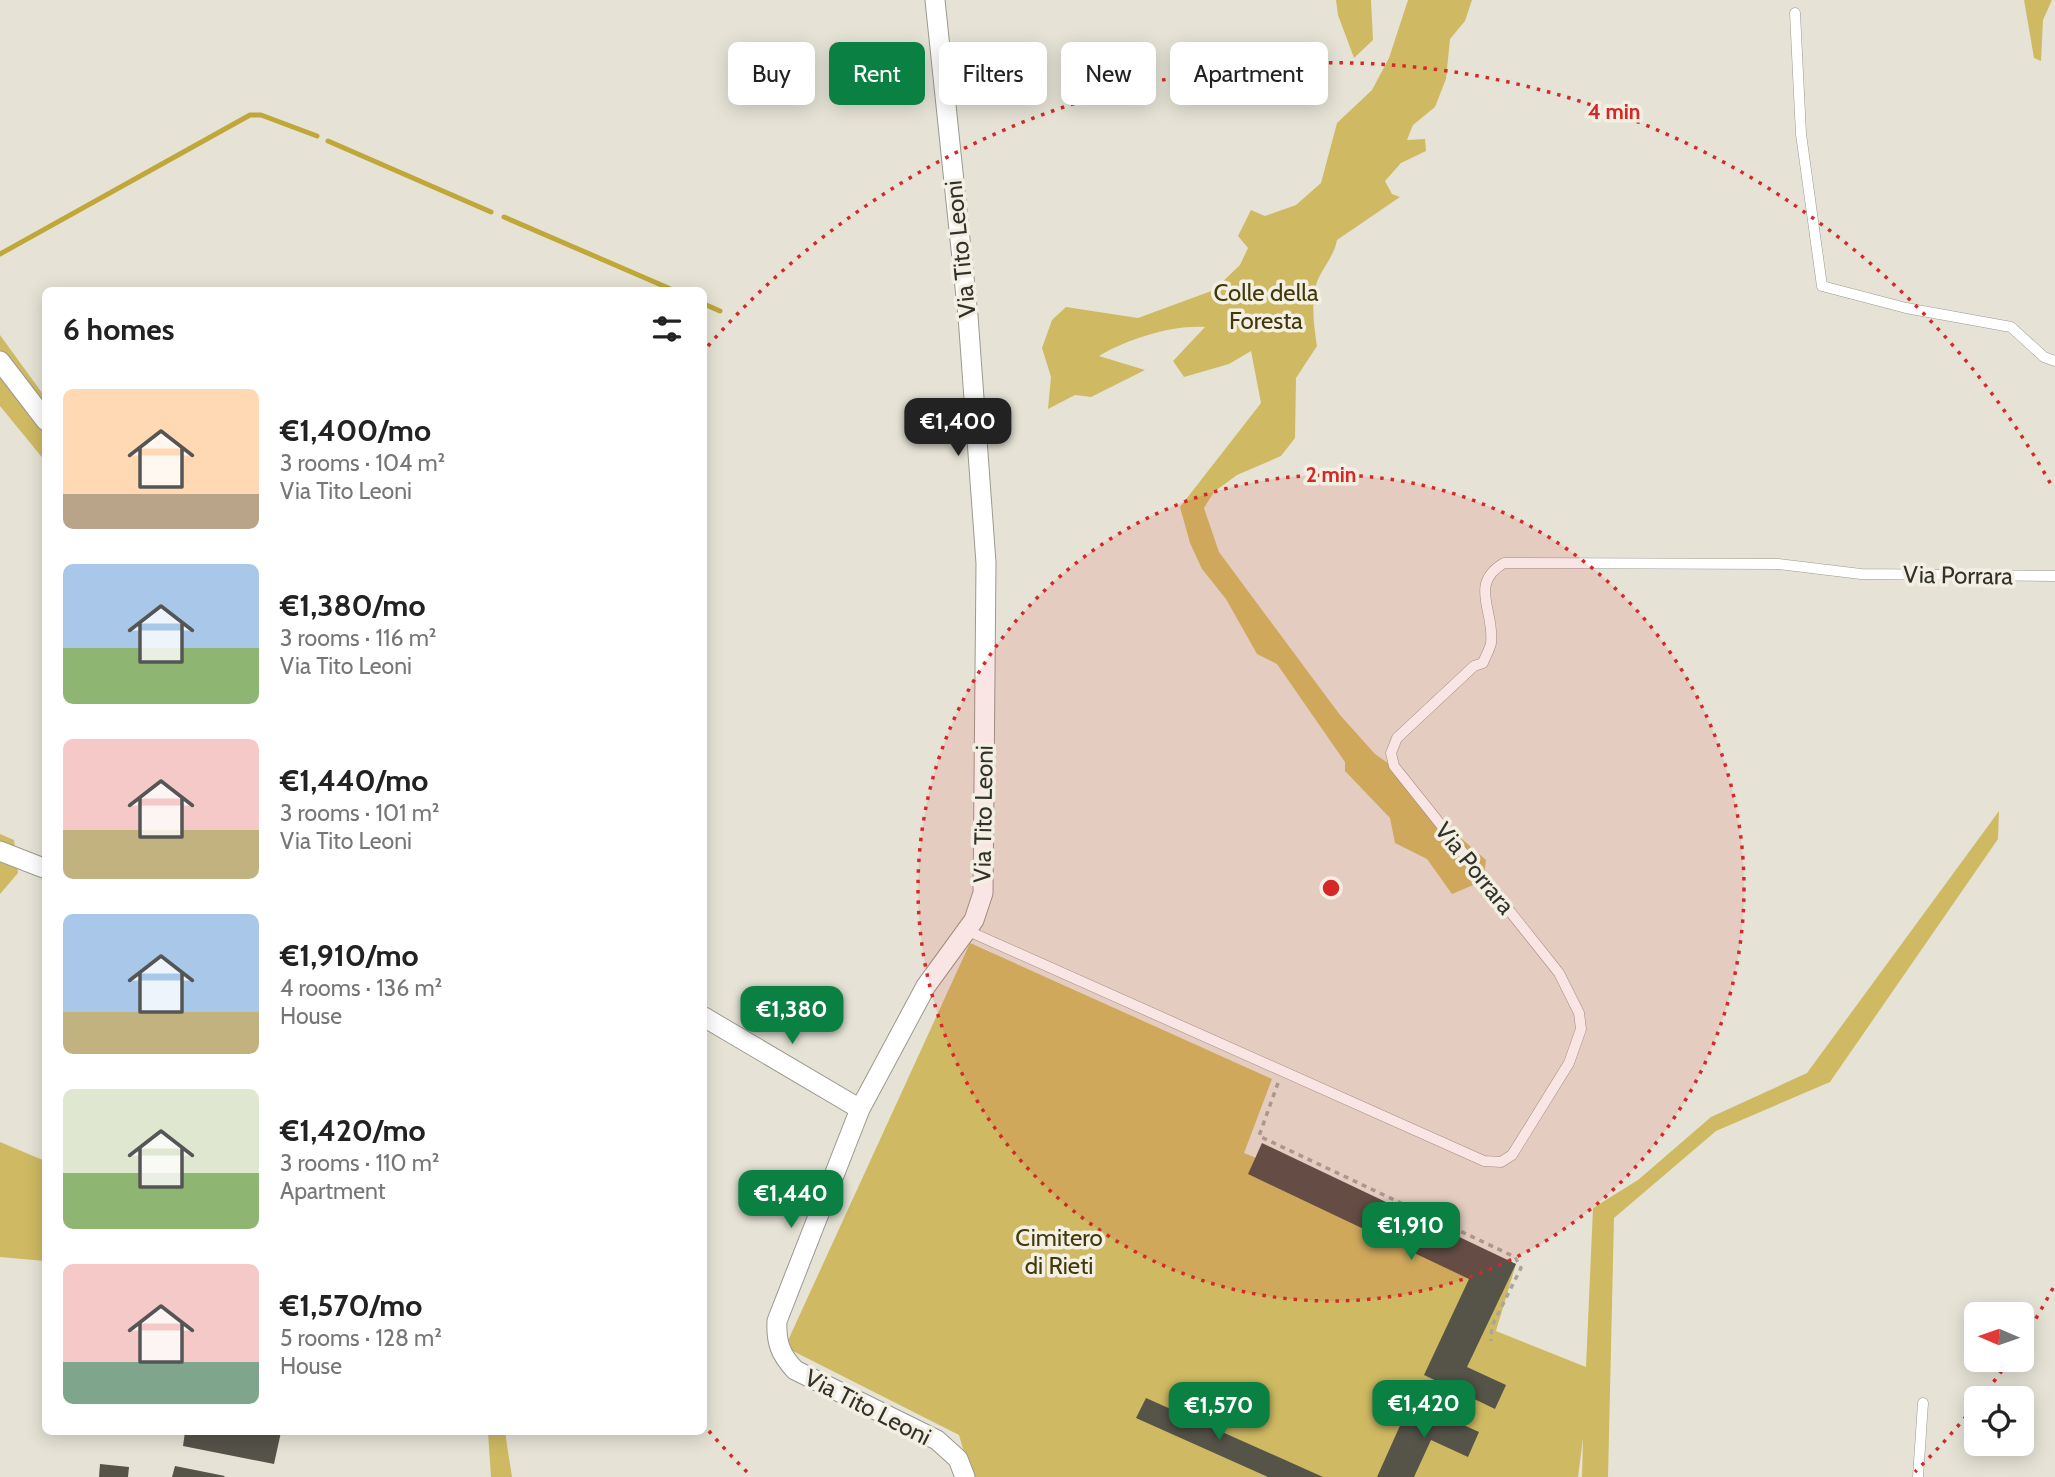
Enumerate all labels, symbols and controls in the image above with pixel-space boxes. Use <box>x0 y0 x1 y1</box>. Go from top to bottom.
chip: Buy <box>728 42 815 105</box>
chip: Rent <box>829 42 925 105</box>
chip: Filters <box>939 42 1047 105</box>
chip: New <box>1061 42 1156 105</box>
chip: Apartment <box>1170 42 1328 105</box>
text: 4 min <box>1588 99 1640 124</box>
street label: Via Tito Leoni <box>938 179 982 319</box>
park label: Colle della Foresta <box>1213 278 1319 335</box>
icon: filters <box>648 310 686 348</box>
text: 6 homes <box>63 311 174 348</box>
pin: €1,400 <box>901 398 1015 458</box>
text: €1,400 <box>920 407 996 435</box>
text: €1,400/mo <box>280 412 431 449</box>
icon: home <box>119 417 203 501</box>
text: 3 rooms · 104 m² <box>280 449 445 477</box>
text: 2 min <box>1306 462 1356 487</box>
text: Via Tito Leoni <box>280 477 412 505</box>
street label: Via Porrara <box>1903 560 2014 590</box>
text: €1,380/mo <box>280 587 426 624</box>
icon: home <box>119 592 203 676</box>
text: 3 rooms · 116 m² <box>280 624 436 652</box>
text: Via Tito Leoni <box>280 652 412 680</box>
street label: Via Tito Leoni <box>967 745 999 883</box>
text: €1,440/mo <box>280 762 428 799</box>
icon: home <box>119 767 203 851</box>
text: 3 rooms · 101 m² <box>280 799 439 827</box>
street label: Via Porrara <box>1429 816 1521 920</box>
text: Via Tito Leoni <box>280 827 412 855</box>
centre of rings <box>1319 876 1343 900</box>
text: €1,910/mo <box>280 937 419 974</box>
icon: home <box>119 942 203 1026</box>
text: 4 rooms · 136 m² <box>280 974 442 1002</box>
pin: €1,380 <box>735 986 849 1046</box>
text: €1,380 <box>756 995 828 1023</box>
text: House <box>280 1002 342 1030</box>
text: €1,420/mo <box>280 1112 426 1149</box>
icon: home <box>119 1117 203 1201</box>
text: 3 rooms · 110 m² <box>280 1149 439 1177</box>
pin: €1,440 <box>734 1170 848 1230</box>
text: Apartment <box>280 1177 385 1205</box>
text: €1,440 <box>754 1179 828 1207</box>
pin: €1,910 <box>1354 1202 1468 1262</box>
text: €1,910 <box>1378 1211 1444 1239</box>
park label: Cimitero di Rieti <box>1015 1223 1103 1280</box>
text: €1,570/mo <box>280 1287 422 1324</box>
icon: home <box>119 1292 203 1376</box>
north arrow <box>1964 1302 2034 1372</box>
map controls <box>1964 1302 2034 1456</box>
text: 5 rooms · 128 m² <box>280 1324 442 1352</box>
text: House <box>280 1352 342 1380</box>
street label: Via Tito Leoni <box>800 1363 936 1451</box>
pin: €1,420 <box>1367 1380 1481 1440</box>
pin: €1,570 <box>1162 1382 1276 1442</box>
button: locate <box>1964 1386 2034 1456</box>
text: €1,420 <box>1388 1389 1460 1417</box>
text: €1,570 <box>1185 1391 1253 1419</box>

